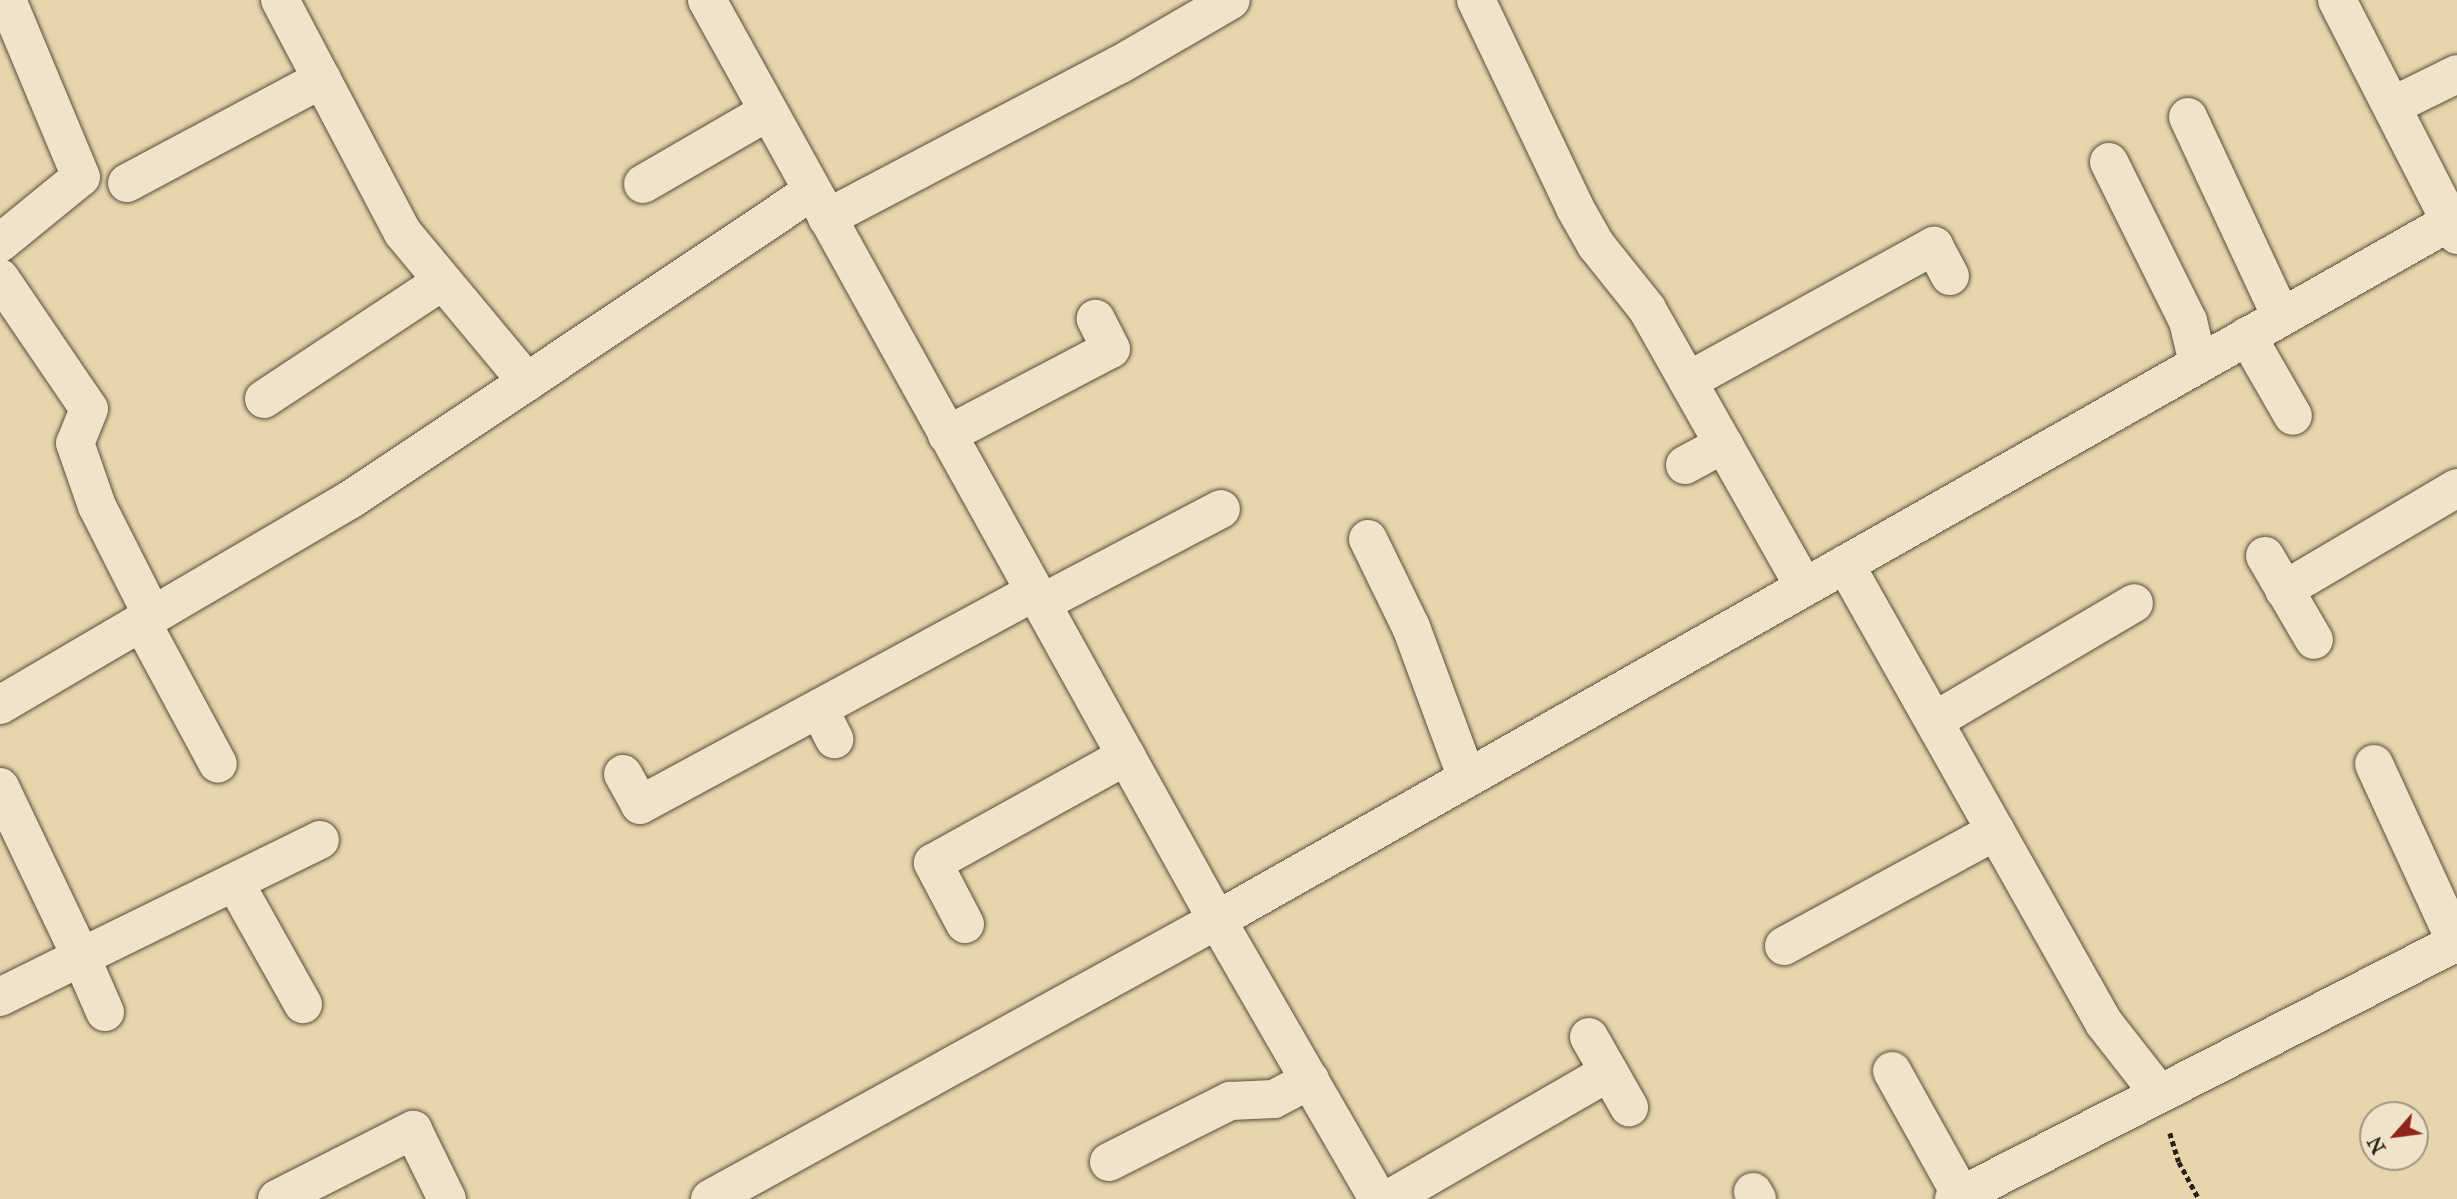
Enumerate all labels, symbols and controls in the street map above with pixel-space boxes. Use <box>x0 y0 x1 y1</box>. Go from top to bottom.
north arrow <box>2359 1101 2429 1171</box>
text: N <box>2363 1133 2391 1158</box>

